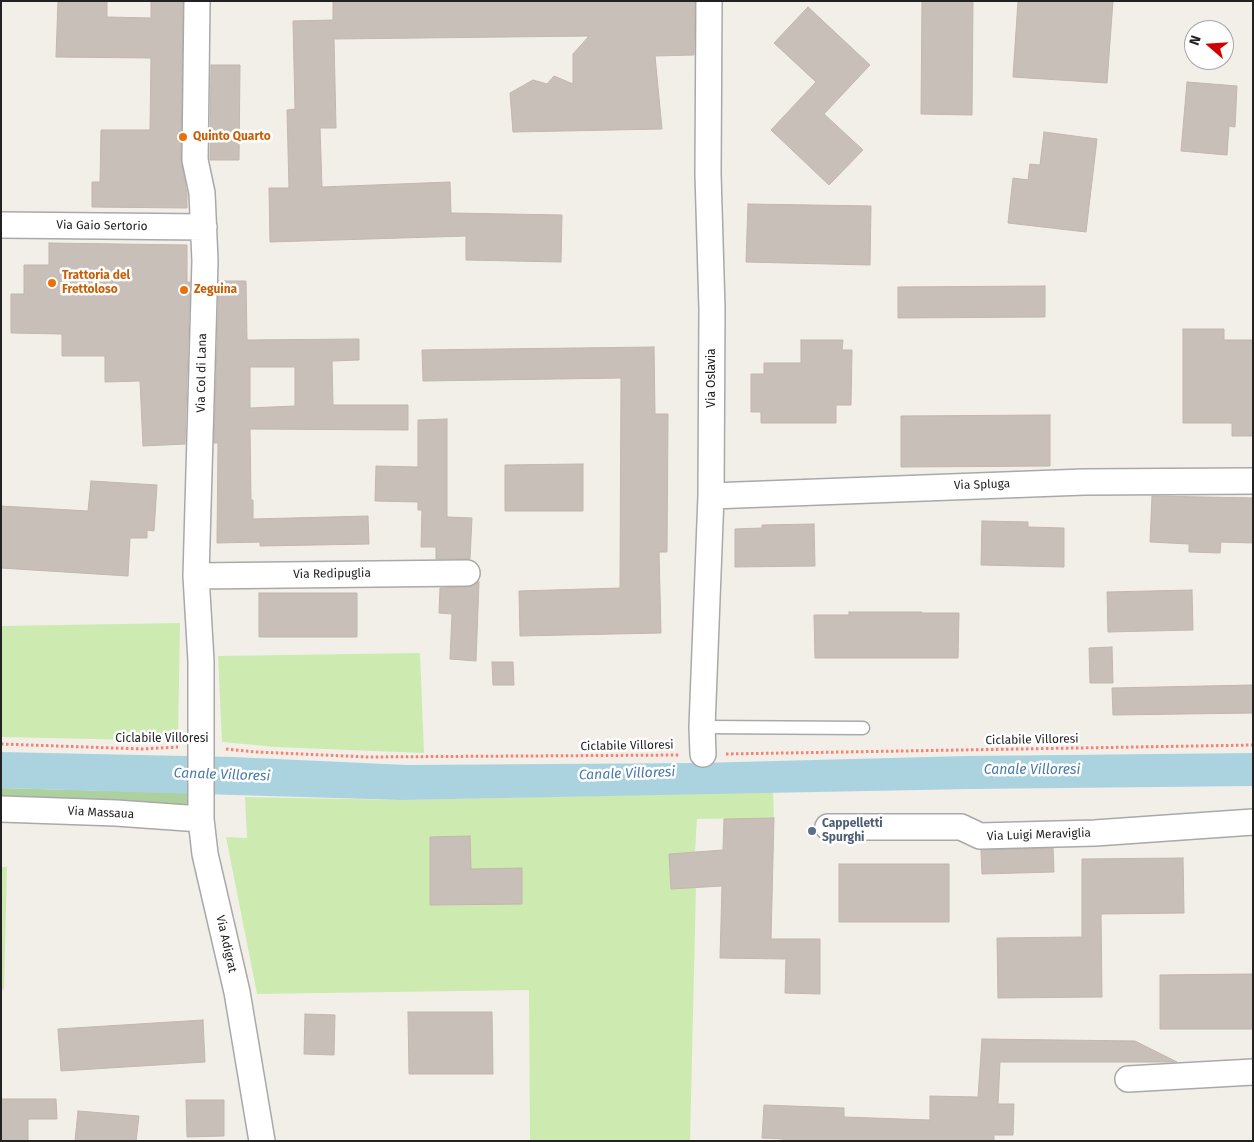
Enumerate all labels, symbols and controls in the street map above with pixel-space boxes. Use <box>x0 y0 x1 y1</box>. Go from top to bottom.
north arrow <box>1184 20 1234 70</box>
text: N <box>1186 33 1205 47</box>
place label: Quinto Quarto <box>193 130 271 144</box>
marker: Quinto Quarto <box>177 131 189 143</box>
street label: Via Gaio Sertorio <box>56 218 148 234</box>
place label: Trattoria del Frettoloso <box>62 269 130 297</box>
marker: Trattoria del Frettoloso <box>46 277 58 289</box>
place label: Zeguina <box>194 283 237 297</box>
marker: Zeguina <box>178 284 190 296</box>
street label: Via Col di Lana <box>194 333 210 413</box>
street label: Via Oslavia <box>705 348 719 408</box>
street label: Via Spluga <box>954 477 1010 493</box>
street label: Via Redipuglia <box>293 566 371 582</box>
street label: Ciclabile Villoresi <box>115 732 209 746</box>
street label: Ciclabile Villoresi <box>985 732 1079 748</box>
street label: Ciclabile Villoresi <box>580 738 674 754</box>
water label: Canale Villoresi <box>984 762 1080 778</box>
water label: Canale Villoresi <box>578 764 676 784</box>
water label: Canale Villoresi <box>173 765 271 785</box>
street label: Via Massaua <box>67 804 135 822</box>
place label: Cappelletti Spurghi <box>822 817 883 845</box>
marker: Cappelletti Spurghi <box>806 825 818 837</box>
street label: Via Luigi Meraviglia <box>987 826 1091 844</box>
street label: Via Adigrat <box>212 914 240 974</box>

